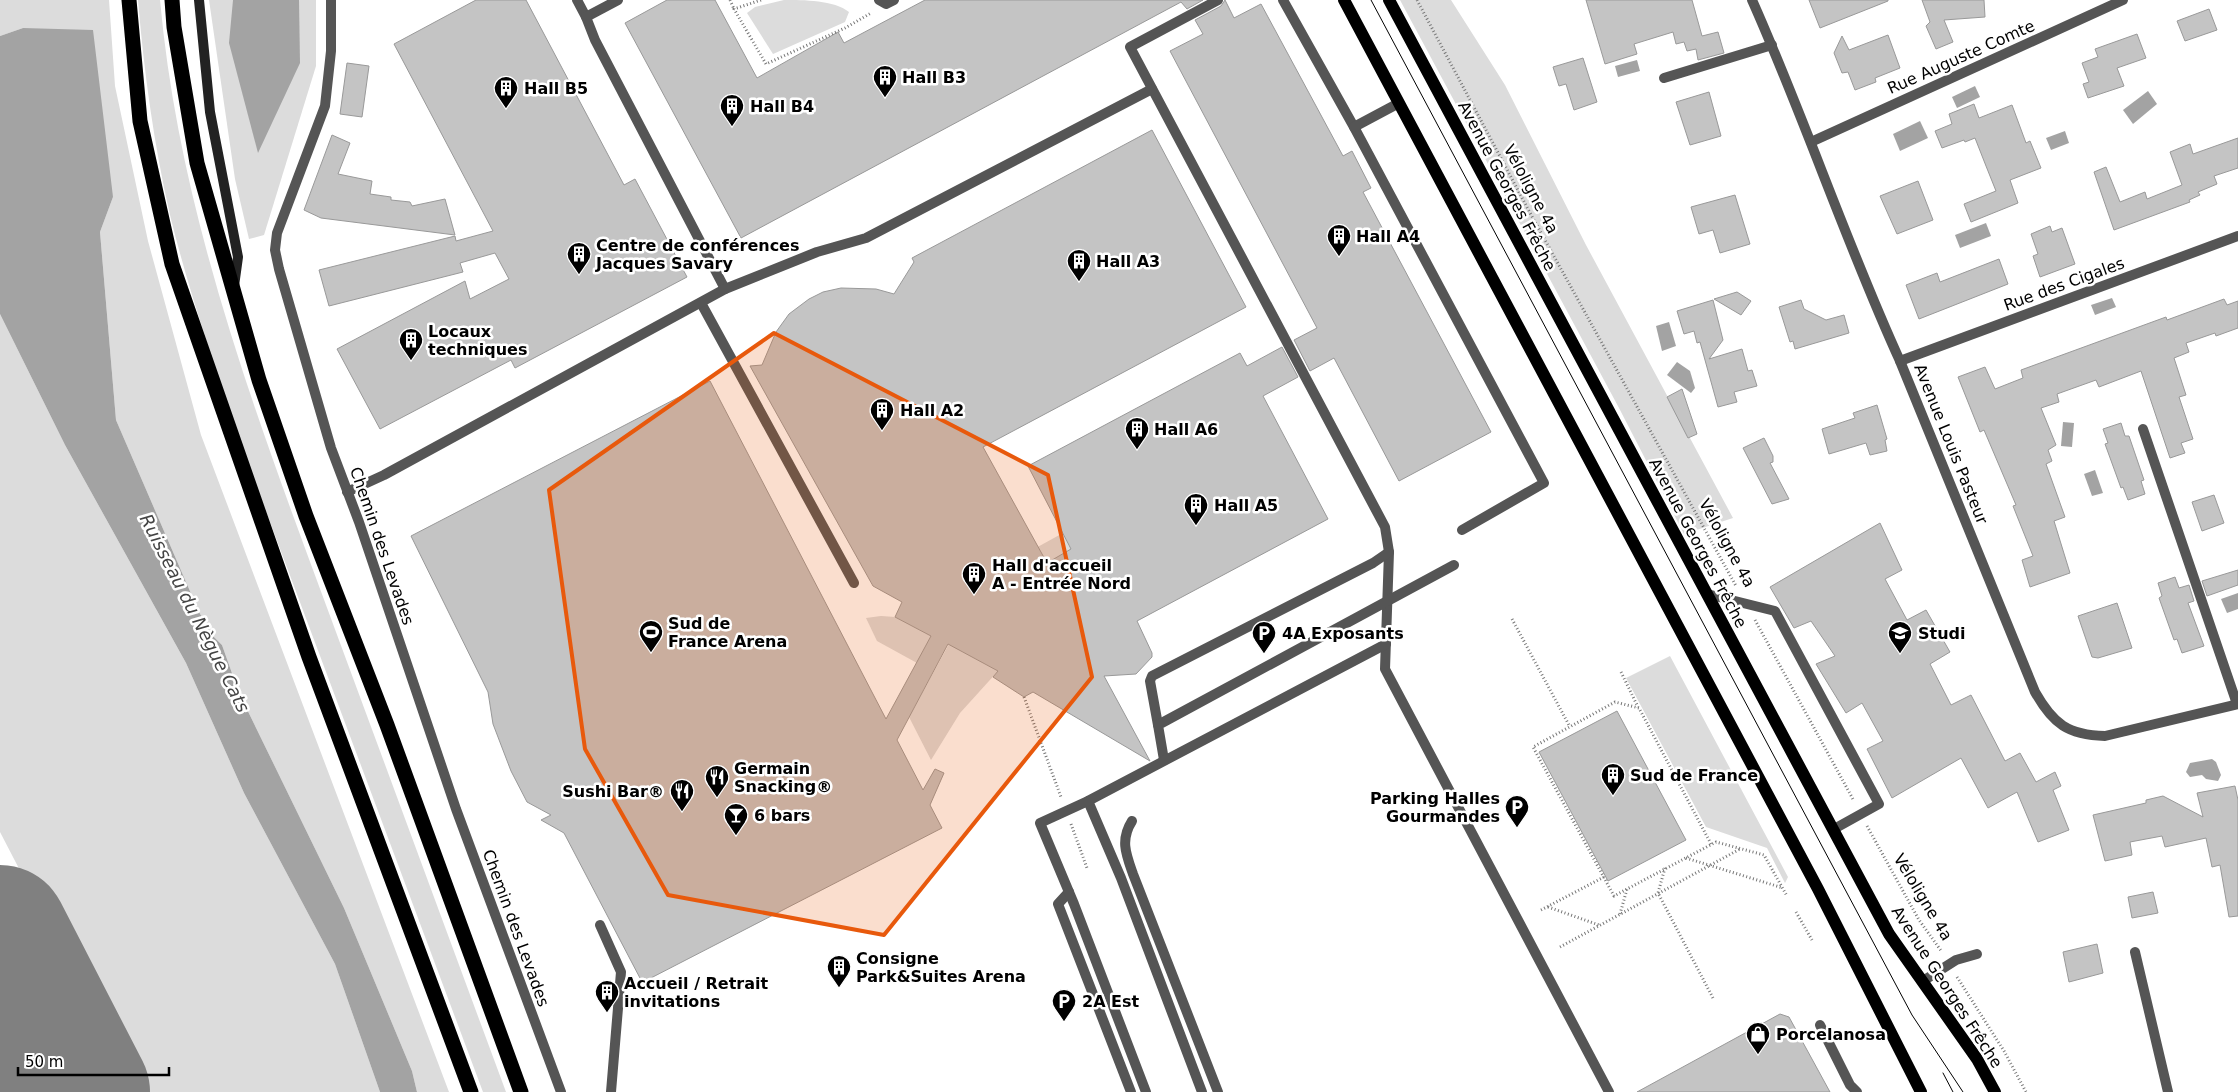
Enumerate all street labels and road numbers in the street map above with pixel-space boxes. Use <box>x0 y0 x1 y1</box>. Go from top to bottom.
street label: Rue Auguste Comte <box>1884 16 2038 98</box>
street label: Avenue Georges Frêche <box>1454 98 1560 274</box>
street label: Véloligne 4a <box>1500 141 1562 237</box>
street label: Rue des Cigales <box>2001 253 2127 315</box>
street label: Avenue Louis Pasteur <box>1910 361 1992 527</box>
street label: Avenue Georges Frêche <box>1645 455 1751 631</box>
street label: Chemin des Levades <box>346 464 418 628</box>
street label: Véloligne 4a <box>1695 496 1759 590</box>
street label: Chemin des Levades <box>479 847 553 1009</box>
street label: Véloligne 4a <box>1890 850 1956 944</box>
street label: Avenue Georges Frêche <box>1888 902 2006 1072</box>

